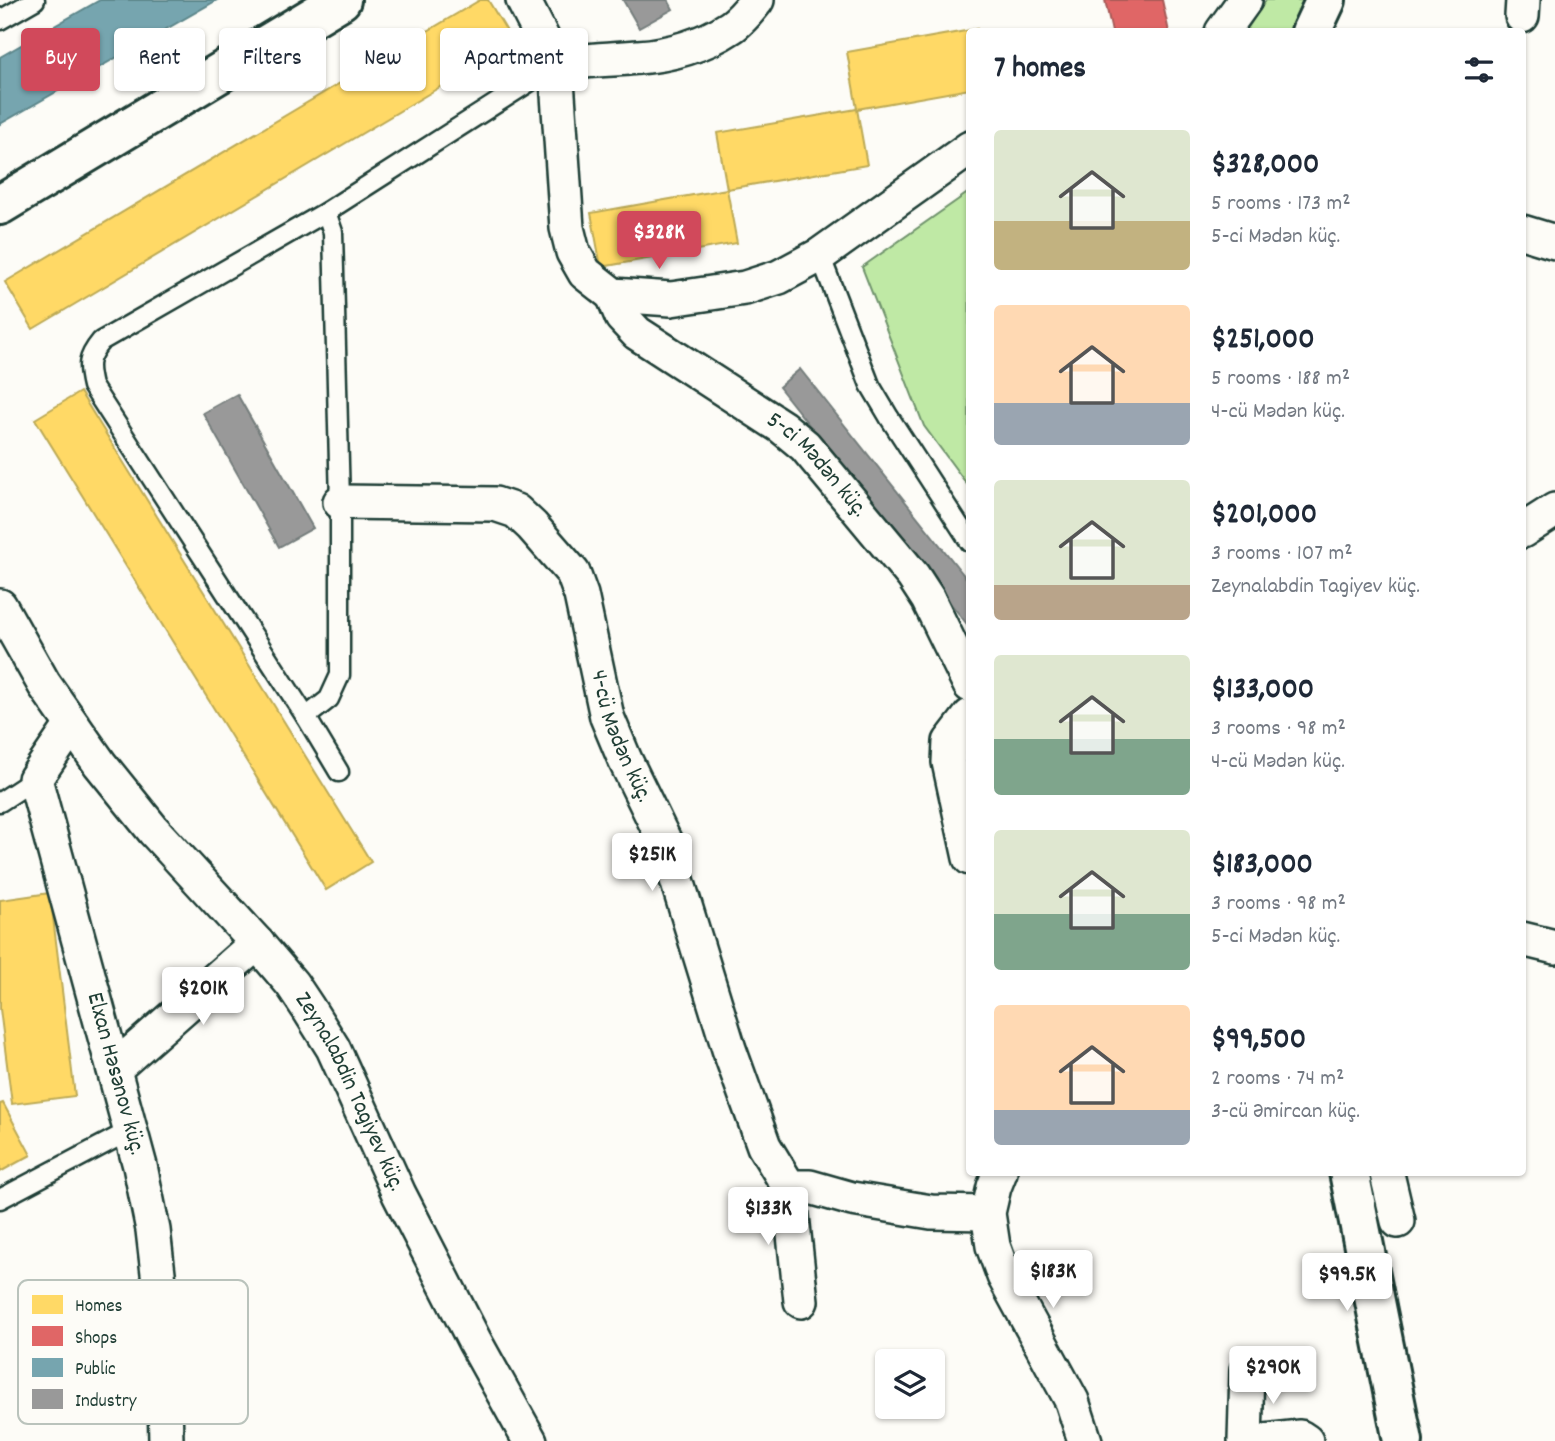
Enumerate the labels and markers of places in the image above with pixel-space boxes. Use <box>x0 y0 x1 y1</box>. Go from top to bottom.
pin: $328K <box>610 212 708 271</box>
pin: $251K <box>603 834 701 893</box>
pin: $201K <box>154 968 252 1027</box>
pin: $133K <box>719 1188 817 1247</box>
pin: $183K <box>1004 1250 1102 1310</box>
pin: $99.5K <box>1290 1254 1404 1313</box>
pin: $290K <box>1224 1346 1322 1406</box>

